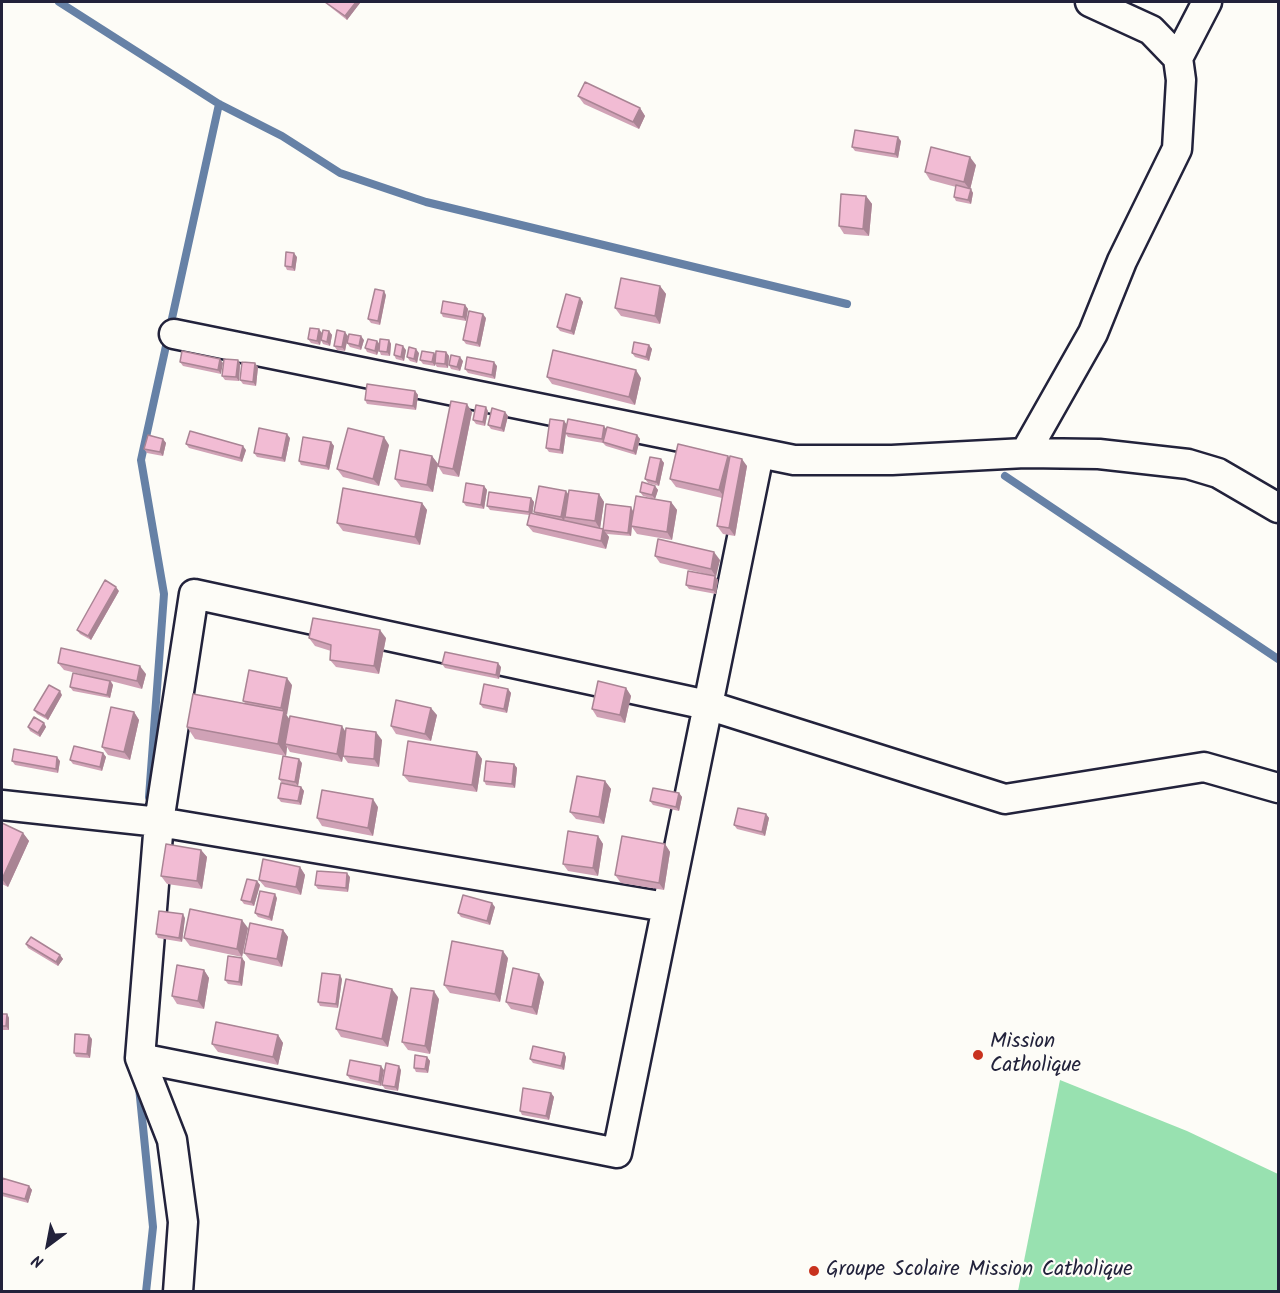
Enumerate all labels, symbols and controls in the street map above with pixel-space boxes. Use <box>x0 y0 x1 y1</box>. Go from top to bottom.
place label: Mission Catholique <box>990 1030 1081 1080</box>
marker: Mission Catholique <box>971 1048 985 1062</box>
north arrow <box>18 1215 78 1275</box>
text: N <box>27 1247 49 1274</box>
place label: Groupe Scolaire Mission Catholique <box>826 1258 1133 1284</box>
marker: Groupe Scolaire Mission Catholique <box>807 1264 821 1278</box>

